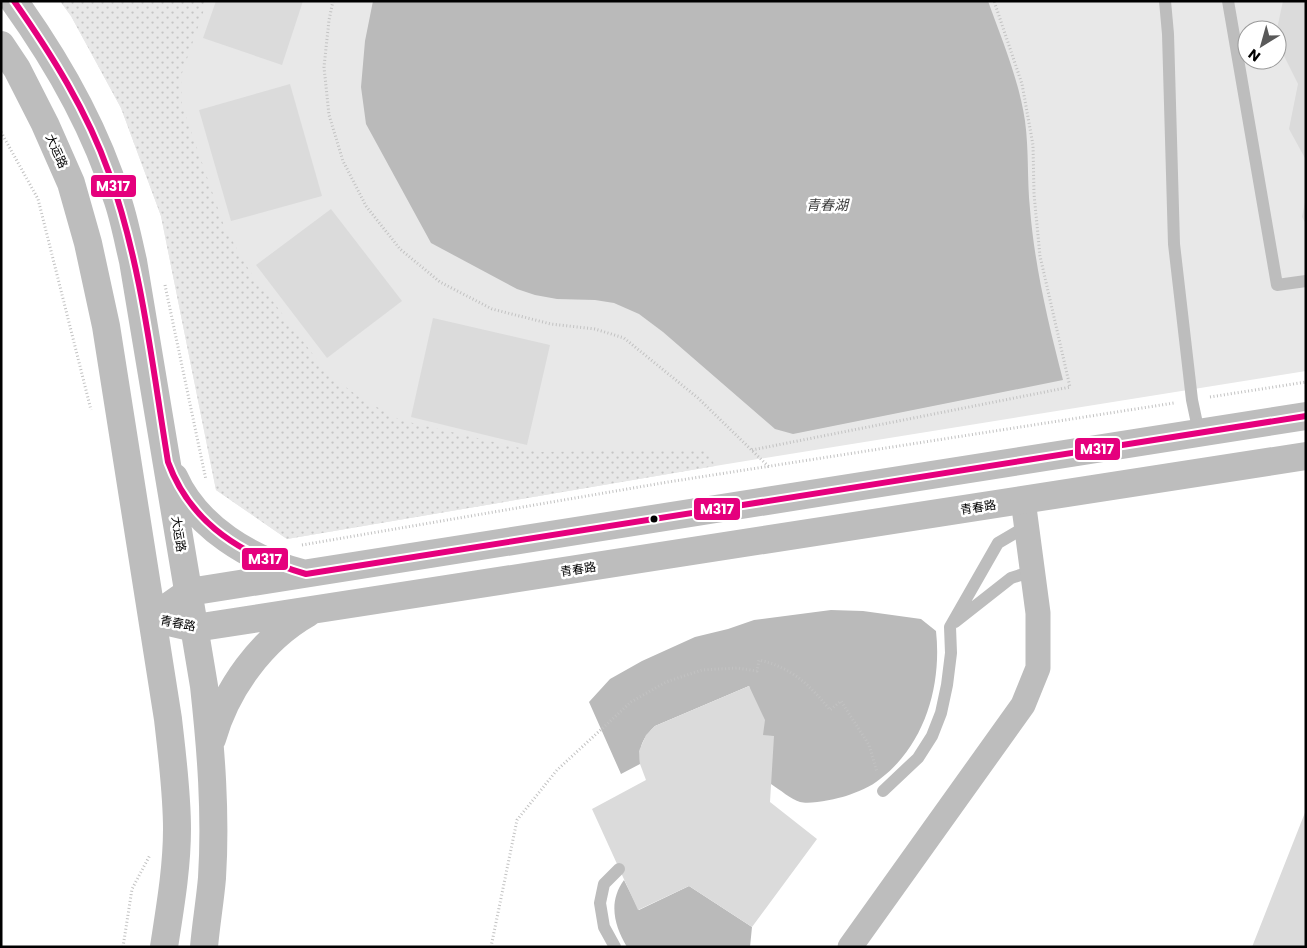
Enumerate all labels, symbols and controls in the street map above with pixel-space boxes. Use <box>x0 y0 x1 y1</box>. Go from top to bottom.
north arrow <box>1237 20 1287 70</box>
text: N <box>1244 44 1264 67</box>
street label: 大运路 <box>42 131 72 171</box>
line badge: M317 <box>90 174 137 198</box>
text: M317 <box>96 176 131 196</box>
water label: 青春湖 <box>806 195 850 215</box>
line badge: M317 <box>1074 437 1121 461</box>
text: M317 <box>1080 439 1115 459</box>
street label: 青春路 <box>959 496 997 518</box>
line badge: M317 <box>693 497 741 521</box>
text: M317 <box>700 499 735 519</box>
unlabelled marker <box>649 514 659 524</box>
street label: 大运路 <box>168 515 190 553</box>
line badge: M317 <box>241 547 289 571</box>
text: M317 <box>248 549 283 569</box>
street label: 青春路 <box>559 558 597 580</box>
street label: 青春路 <box>159 611 197 635</box>

